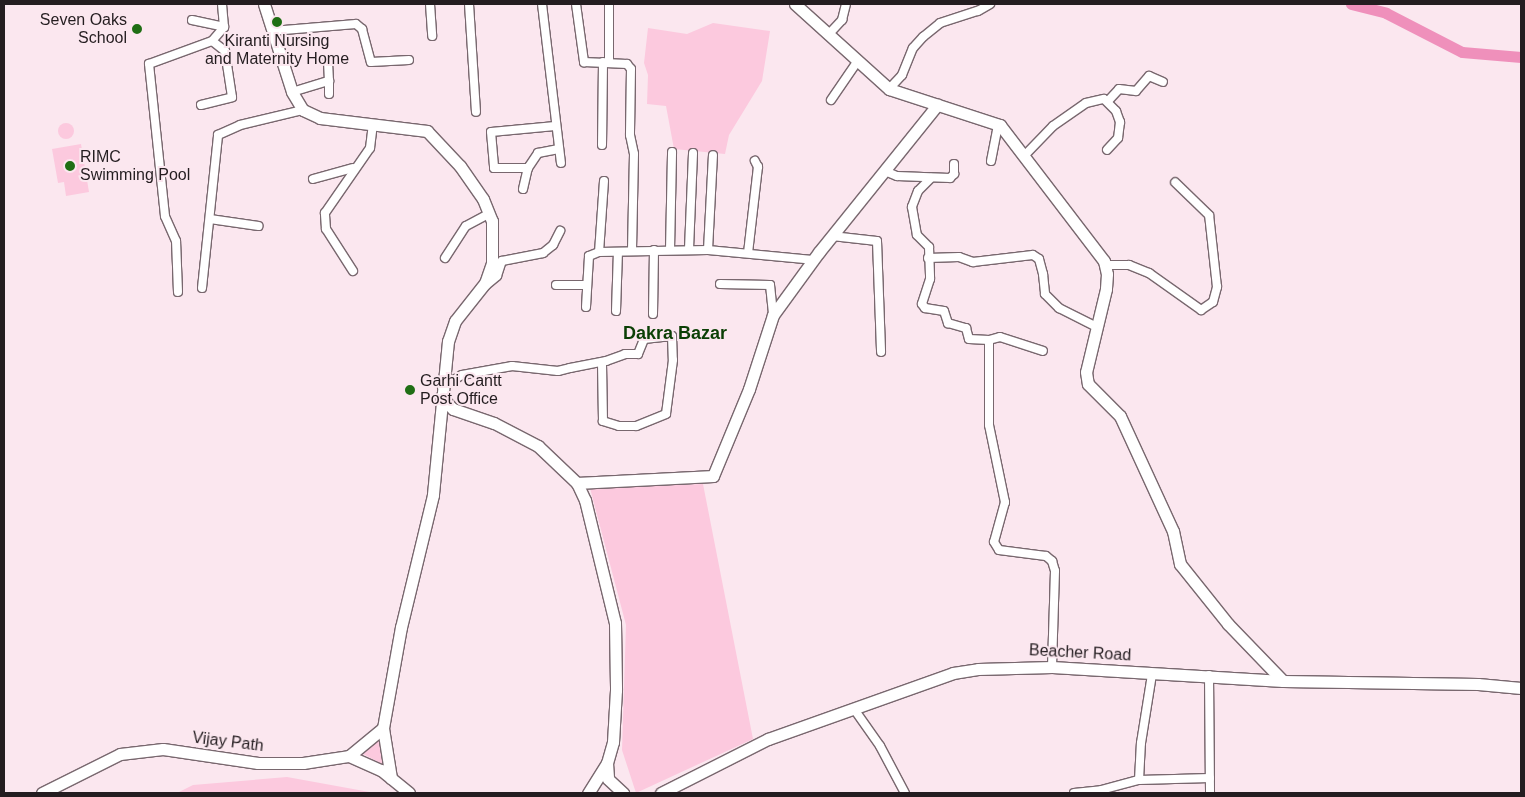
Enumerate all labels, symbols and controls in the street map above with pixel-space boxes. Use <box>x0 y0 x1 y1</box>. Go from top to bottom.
place label: Seven Oaks School <box>40 10 127 48</box>
marker: Kiranti Nursing and Maternity Home <box>270 15 284 29</box>
marker: Seven Oaks School <box>131 23 143 35</box>
place label: Kiranti Nursing and Maternity Home <box>205 31 349 69</box>
place label: RIMC Swimming Pool <box>80 147 190 185</box>
marker: RIMC Swimming Pool <box>64 160 76 172</box>
district label: Dakra Bazar <box>623 322 727 344</box>
place label: Garhi Cantt Post Office <box>420 371 502 409</box>
marker: Garhi Cantt Post Office <box>404 384 416 396</box>
street label: Beacher Road <box>1028 641 1132 665</box>
street label: Vijay Path <box>191 728 265 756</box>

